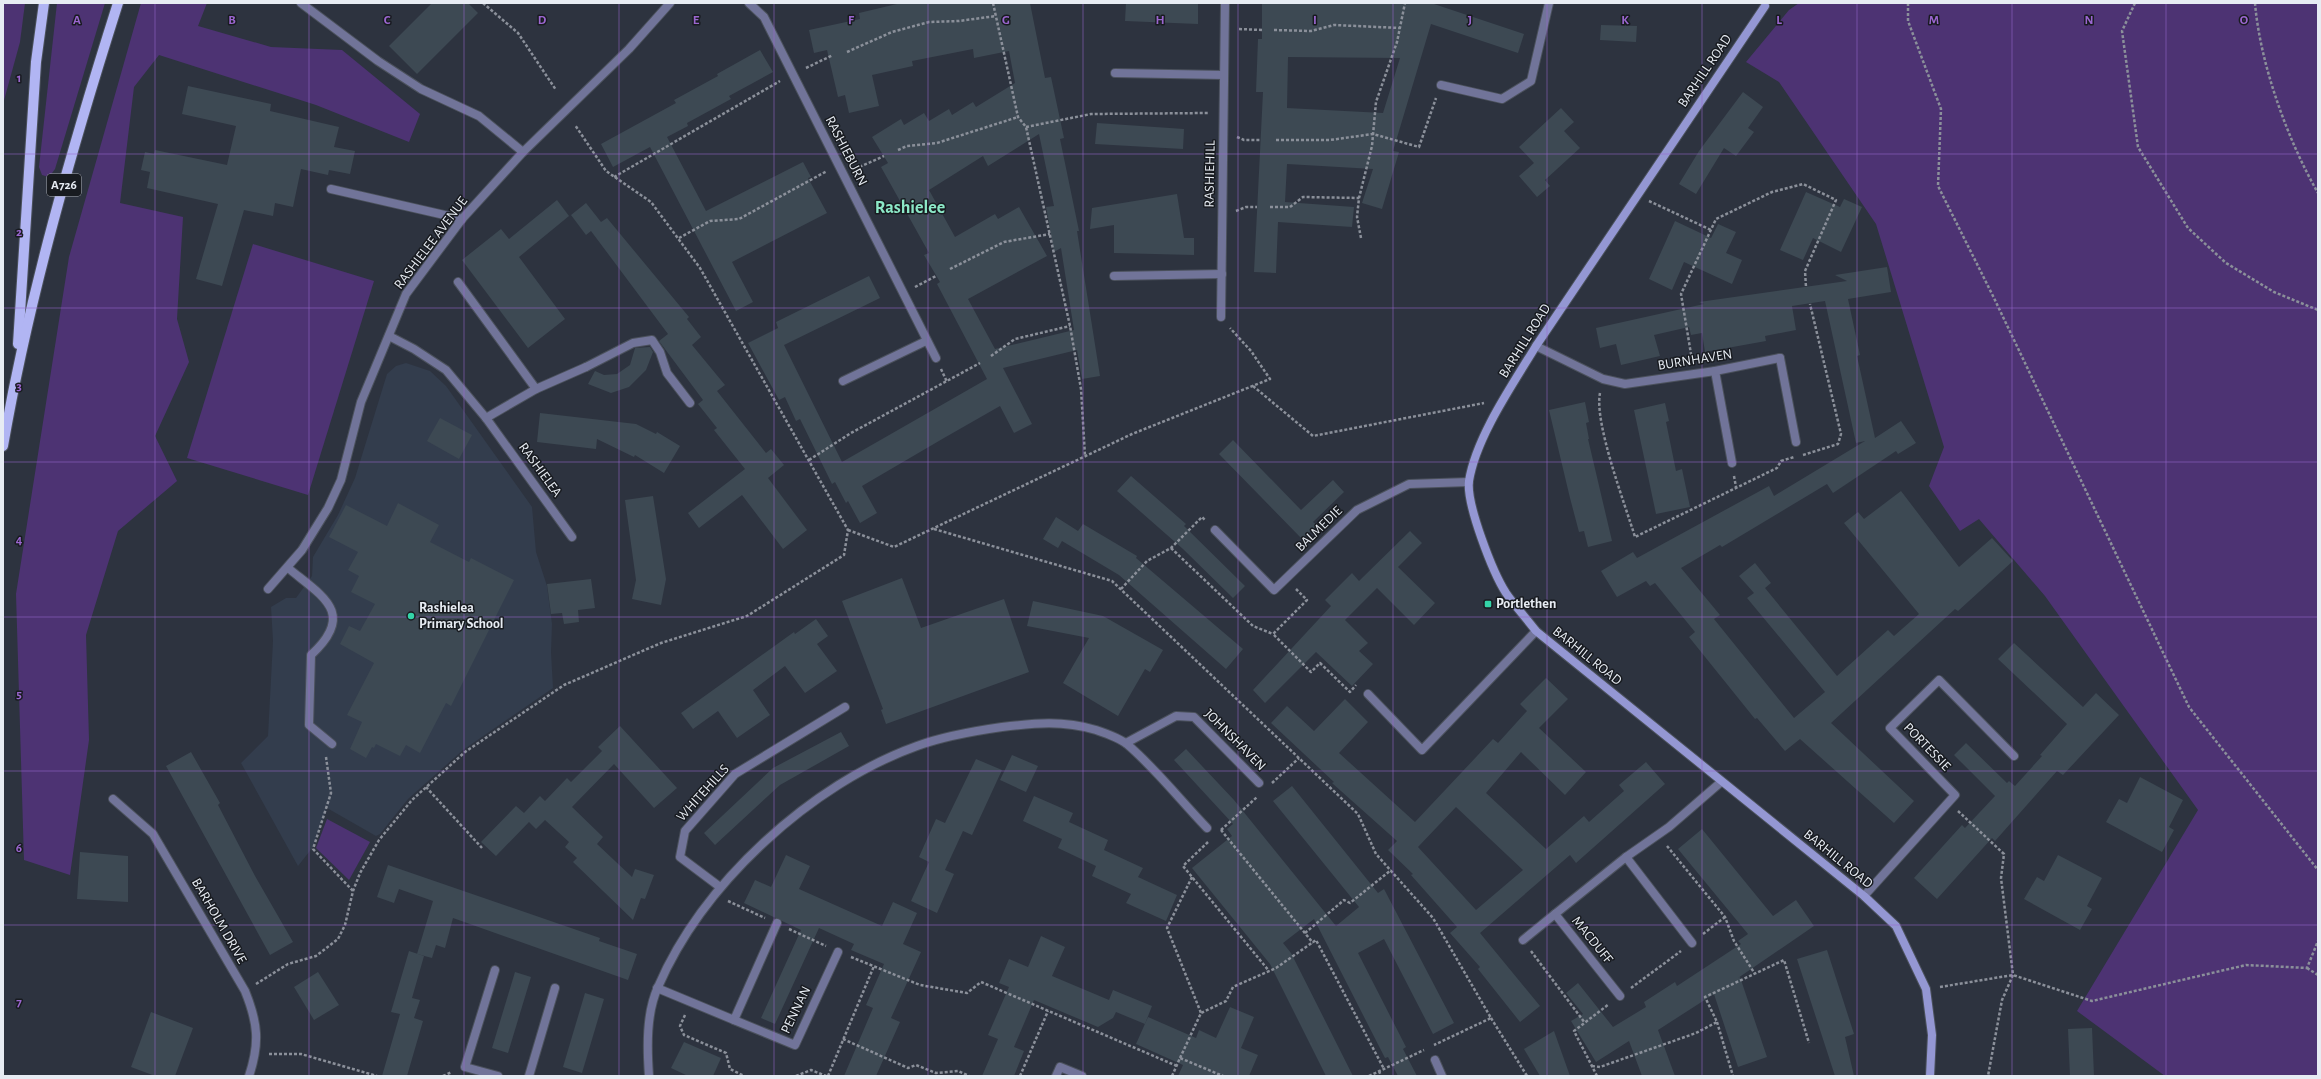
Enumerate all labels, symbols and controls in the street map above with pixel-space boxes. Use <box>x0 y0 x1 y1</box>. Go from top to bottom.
text: A <box>73 14 81 27</box>
text: B <box>228 14 236 27</box>
text: C <box>384 14 391 27</box>
text: D <box>538 14 547 27</box>
text: E <box>693 14 700 27</box>
text: F <box>848 14 855 27</box>
text: G <box>1002 14 1010 27</box>
text: H <box>1155 14 1165 27</box>
text: I <box>1313 14 1317 27</box>
text: J <box>1468 14 1472 27</box>
text: K <box>1621 14 1629 27</box>
text: L <box>1776 14 1782 27</box>
text: M <box>1929 14 1939 27</box>
text: N <box>2084 14 2094 27</box>
text: O <box>2240 14 2249 27</box>
street label: BARHILL ROAD <box>1676 32 1734 110</box>
text: 1 <box>17 72 21 85</box>
street label: RASHIEBURN <box>822 114 870 188</box>
street label: RASHIEHILL <box>1202 140 1218 208</box>
road number: A726 <box>47 174 81 196</box>
street label: RASHIELEE AVENUE <box>392 194 470 292</box>
district label: Rashielee <box>875 199 945 217</box>
text: 2 <box>16 226 22 239</box>
street label: BARHILL ROAD <box>1497 302 1553 380</box>
street label: BURNHAVEN <box>1657 347 1733 373</box>
text: 3 <box>16 380 22 393</box>
street label: RASHIELEA <box>516 440 564 500</box>
street label: BALMEDIE <box>1293 503 1345 554</box>
text: 4 <box>16 534 23 547</box>
place label: Portlethen <box>1496 597 1556 611</box>
marker: Portlethen <box>1483 599 1493 609</box>
place label: Rashielea Primary School <box>419 601 504 631</box>
marker: Rashielea Primary School <box>406 611 416 621</box>
street label: BARHILL ROAD <box>1550 624 1624 688</box>
text: 5 <box>16 688 22 701</box>
street label: JOHNSHAVEN <box>1202 707 1268 773</box>
street label: PORTESSIE <box>1901 720 1953 774</box>
street label: WHITEHILLS <box>674 762 732 824</box>
street label: BARHILL ROAD <box>1801 827 1875 891</box>
text: 6 <box>16 842 22 855</box>
street label: BARHOLM DRIVE <box>189 876 249 966</box>
street label: MACDUFF <box>1569 914 1616 967</box>
street label: PENNAN <box>779 984 813 1036</box>
text: 7 <box>16 996 22 1009</box>

